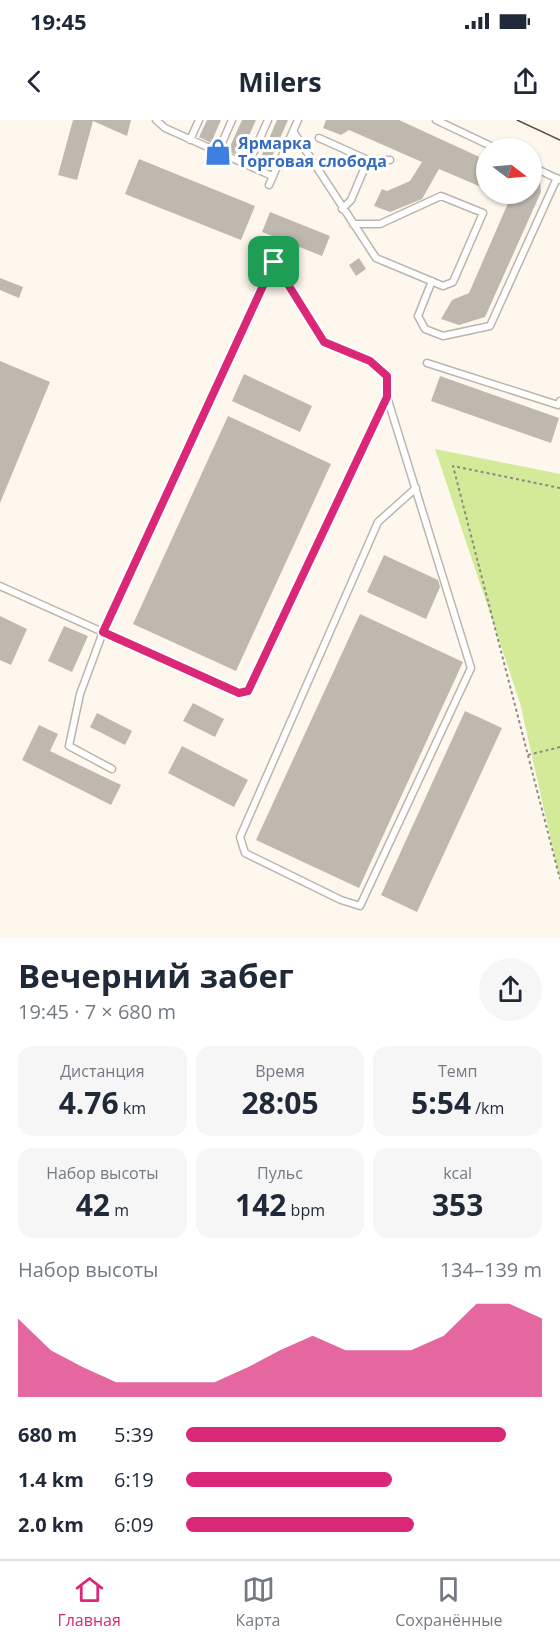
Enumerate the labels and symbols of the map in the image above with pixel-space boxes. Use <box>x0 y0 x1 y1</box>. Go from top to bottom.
place label: Ярмарка Торговая слобода <box>237 132 387 172</box>
shop icon: Ярмарка Торговая слобода <box>203 137 233 167</box>
north arrow <box>476 138 542 204</box>
pin <box>248 236 299 287</box>

